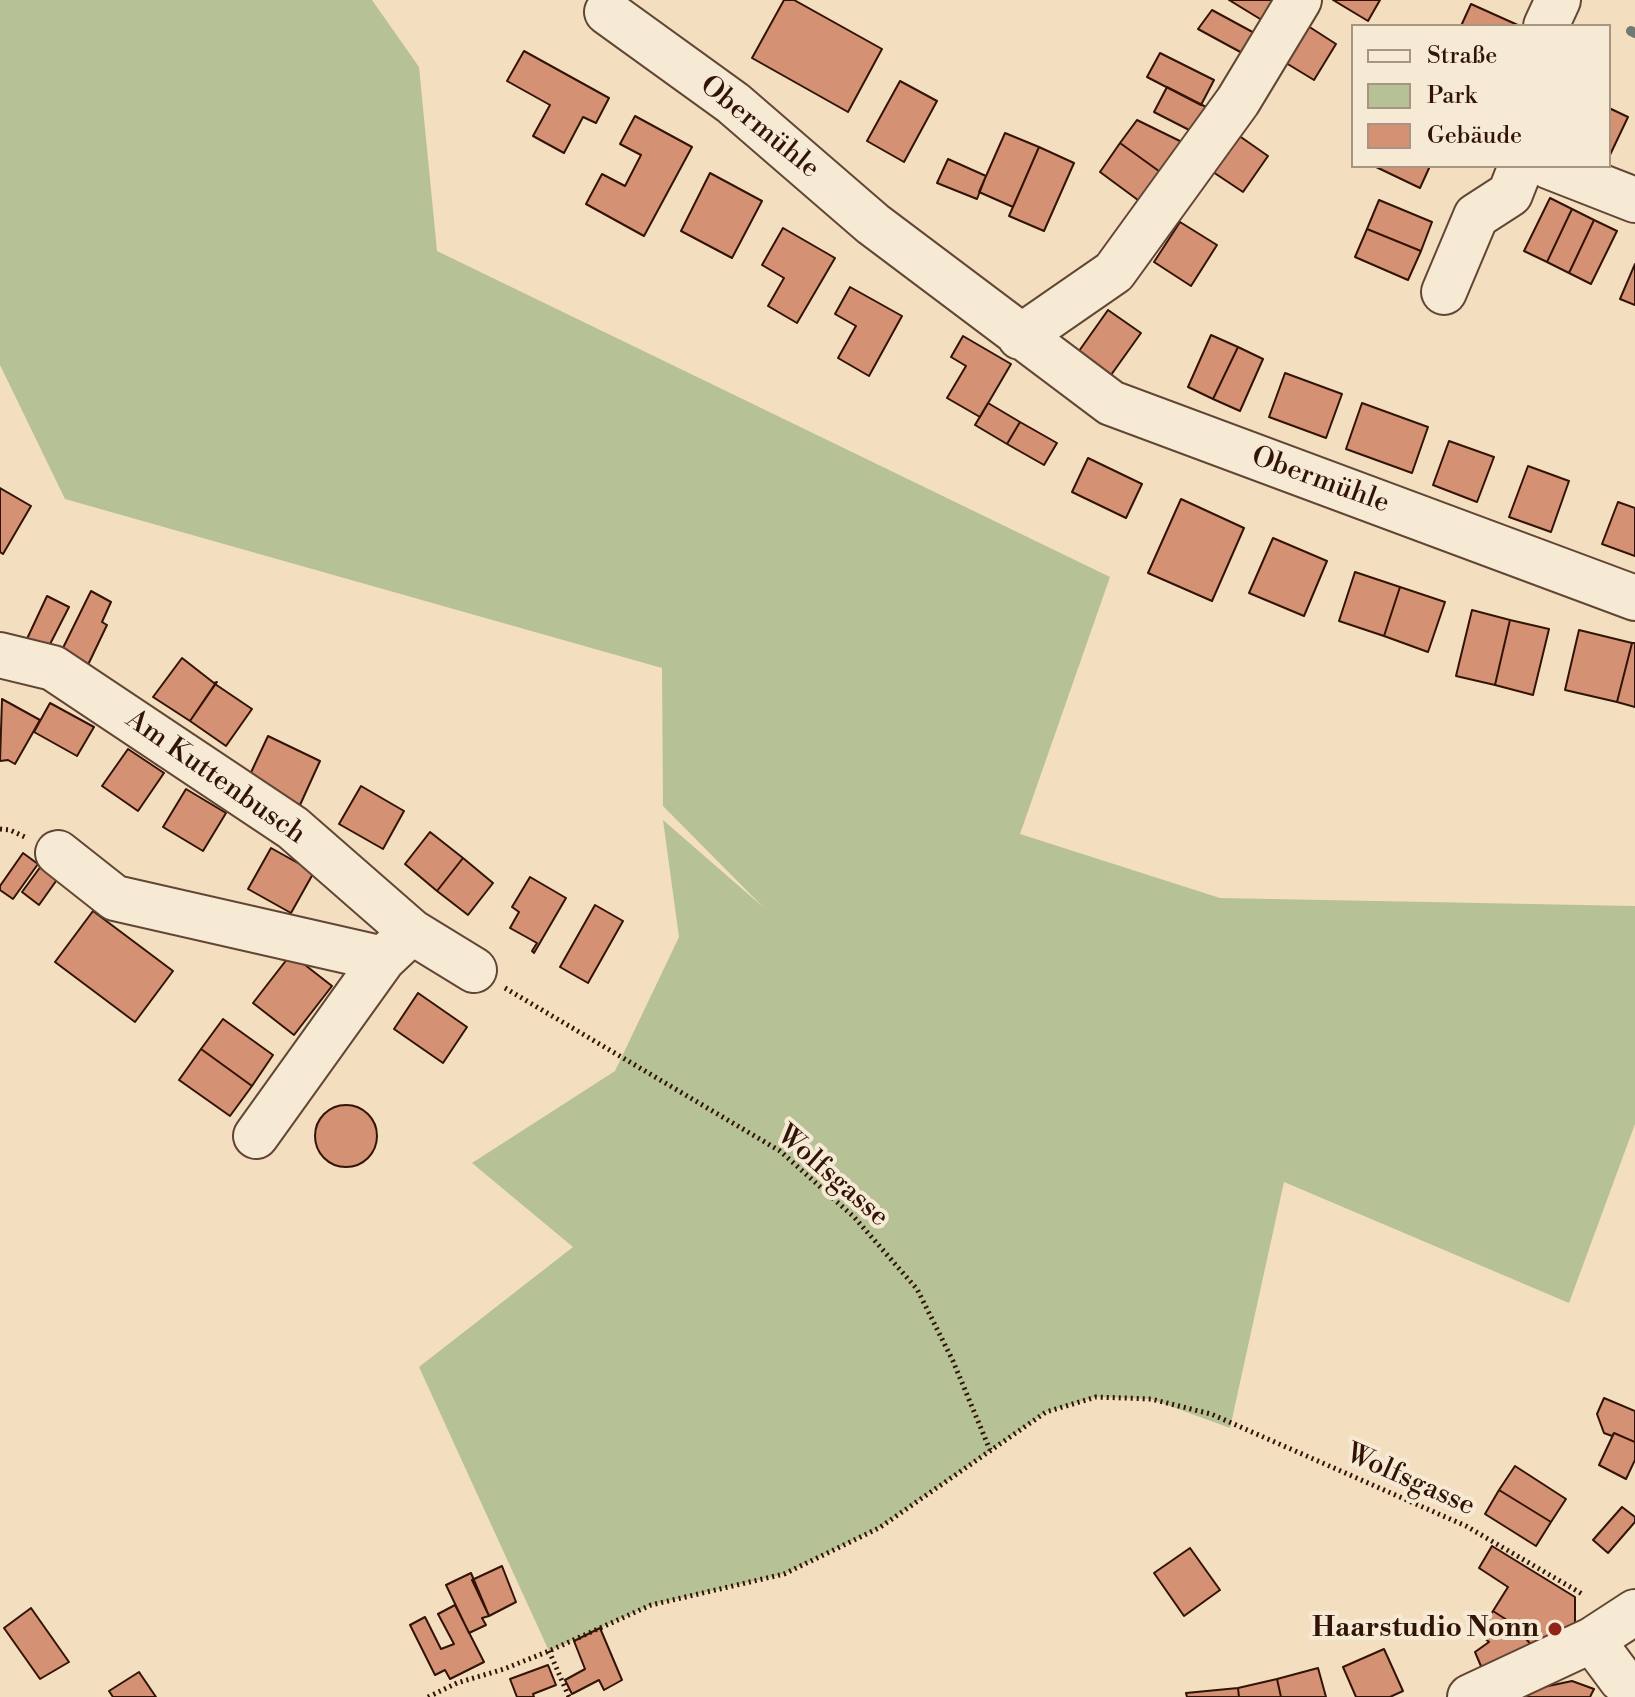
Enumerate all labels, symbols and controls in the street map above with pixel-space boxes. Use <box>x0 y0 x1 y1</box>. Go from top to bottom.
legend <box>1351 24 1611 168</box>
text: Straße <box>1427 41 1497 71</box>
street label: Obermühle <box>692 70 826 186</box>
text: Park <box>1427 81 1477 111</box>
text: Gebäude <box>1427 121 1522 151</box>
street label: Obermühle <box>1246 441 1394 521</box>
street label: Am Kuttenbusch <box>119 704 311 852</box>
street label: Wolfsgasse <box>769 1119 895 1235</box>
street label: Wolfsgasse <box>1340 1438 1480 1524</box>
place label: Haarstudio Nonn <box>1312 1612 1539 1646</box>
marker: Haarstudio Nonn <box>1546 1620 1564 1638</box>

